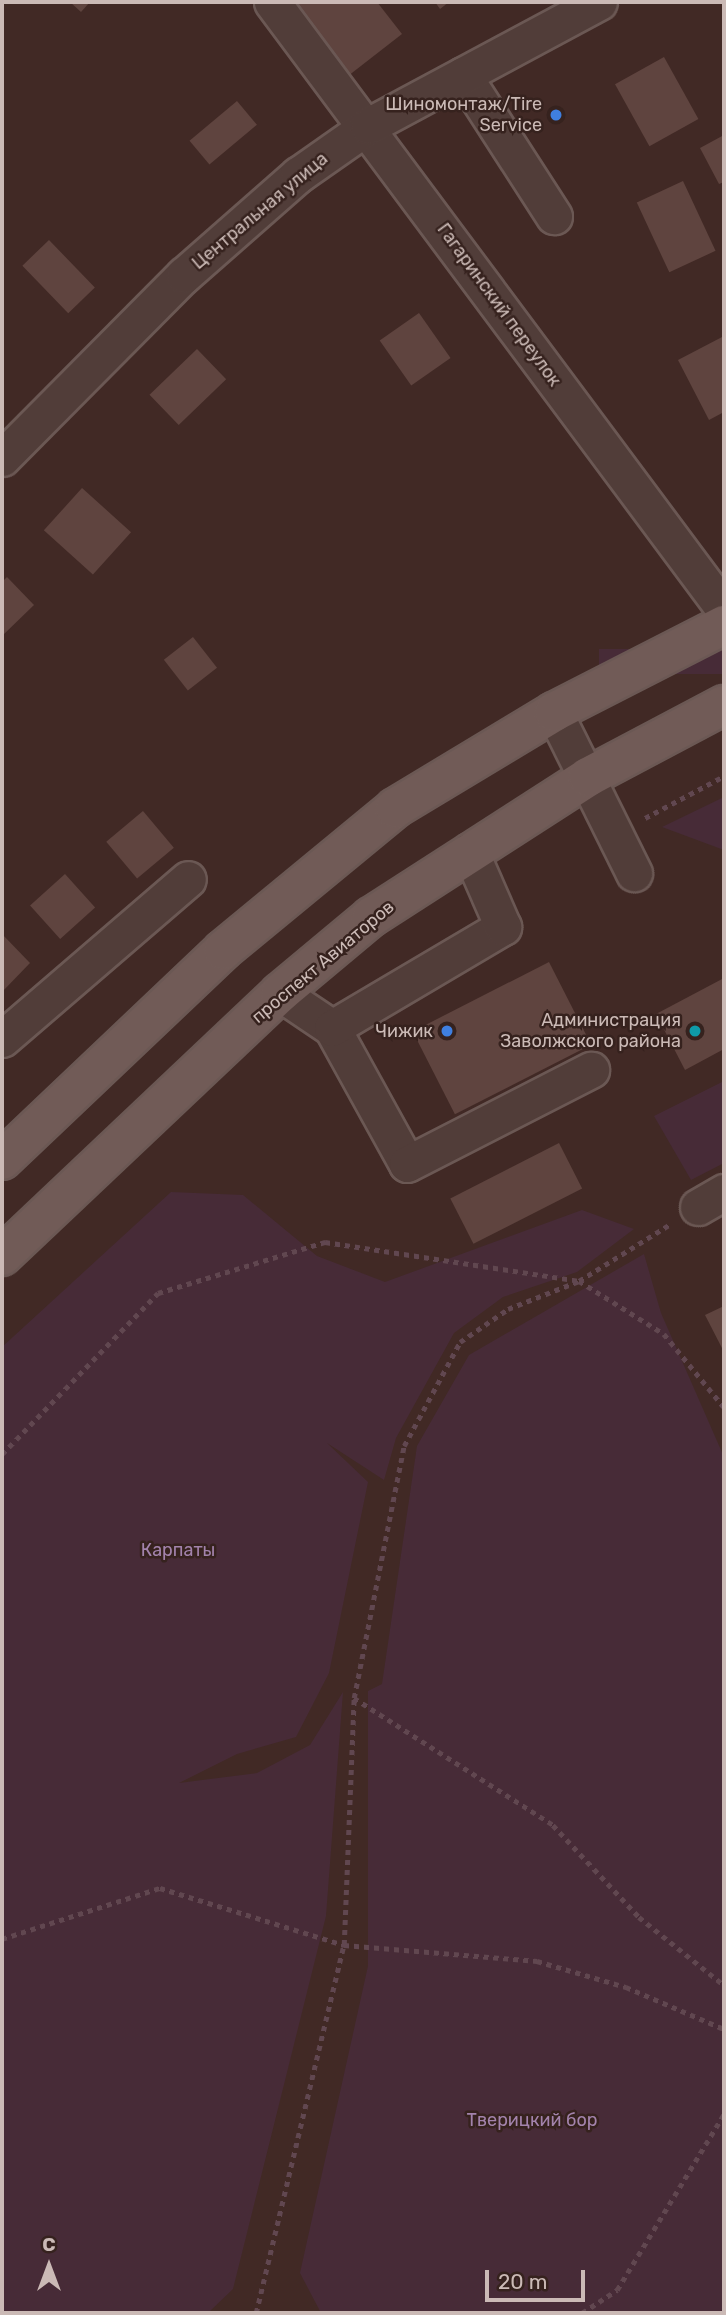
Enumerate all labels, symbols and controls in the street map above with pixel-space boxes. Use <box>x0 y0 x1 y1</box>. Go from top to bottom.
place label: Шиномонтаж/Tire Service <box>385 94 542 136</box>
marker: Шиномонтаж/Tire Service <box>548 107 564 123</box>
street label: Центральная улица <box>188 148 332 274</box>
street label: Гагаринский переулок <box>433 219 565 391</box>
street label: проспект Авиаторов <box>247 896 399 1028</box>
place label: Администрация Заволжского района <box>500 1010 681 1052</box>
place label: Чижик <box>375 1020 433 1042</box>
marker: Чижик <box>439 1023 455 1039</box>
marker: Администрация Заволжского района <box>687 1023 703 1039</box>
park label: Карпаты <box>141 1539 215 1561</box>
park label: Тверицкий бор <box>467 2109 597 2131</box>
north arrow <box>14 2231 84 2301</box>
text: С <box>42 2233 56 2256</box>
scale bar <box>488 2256 588 2300</box>
text: 20 m <box>498 2269 547 2294</box>

